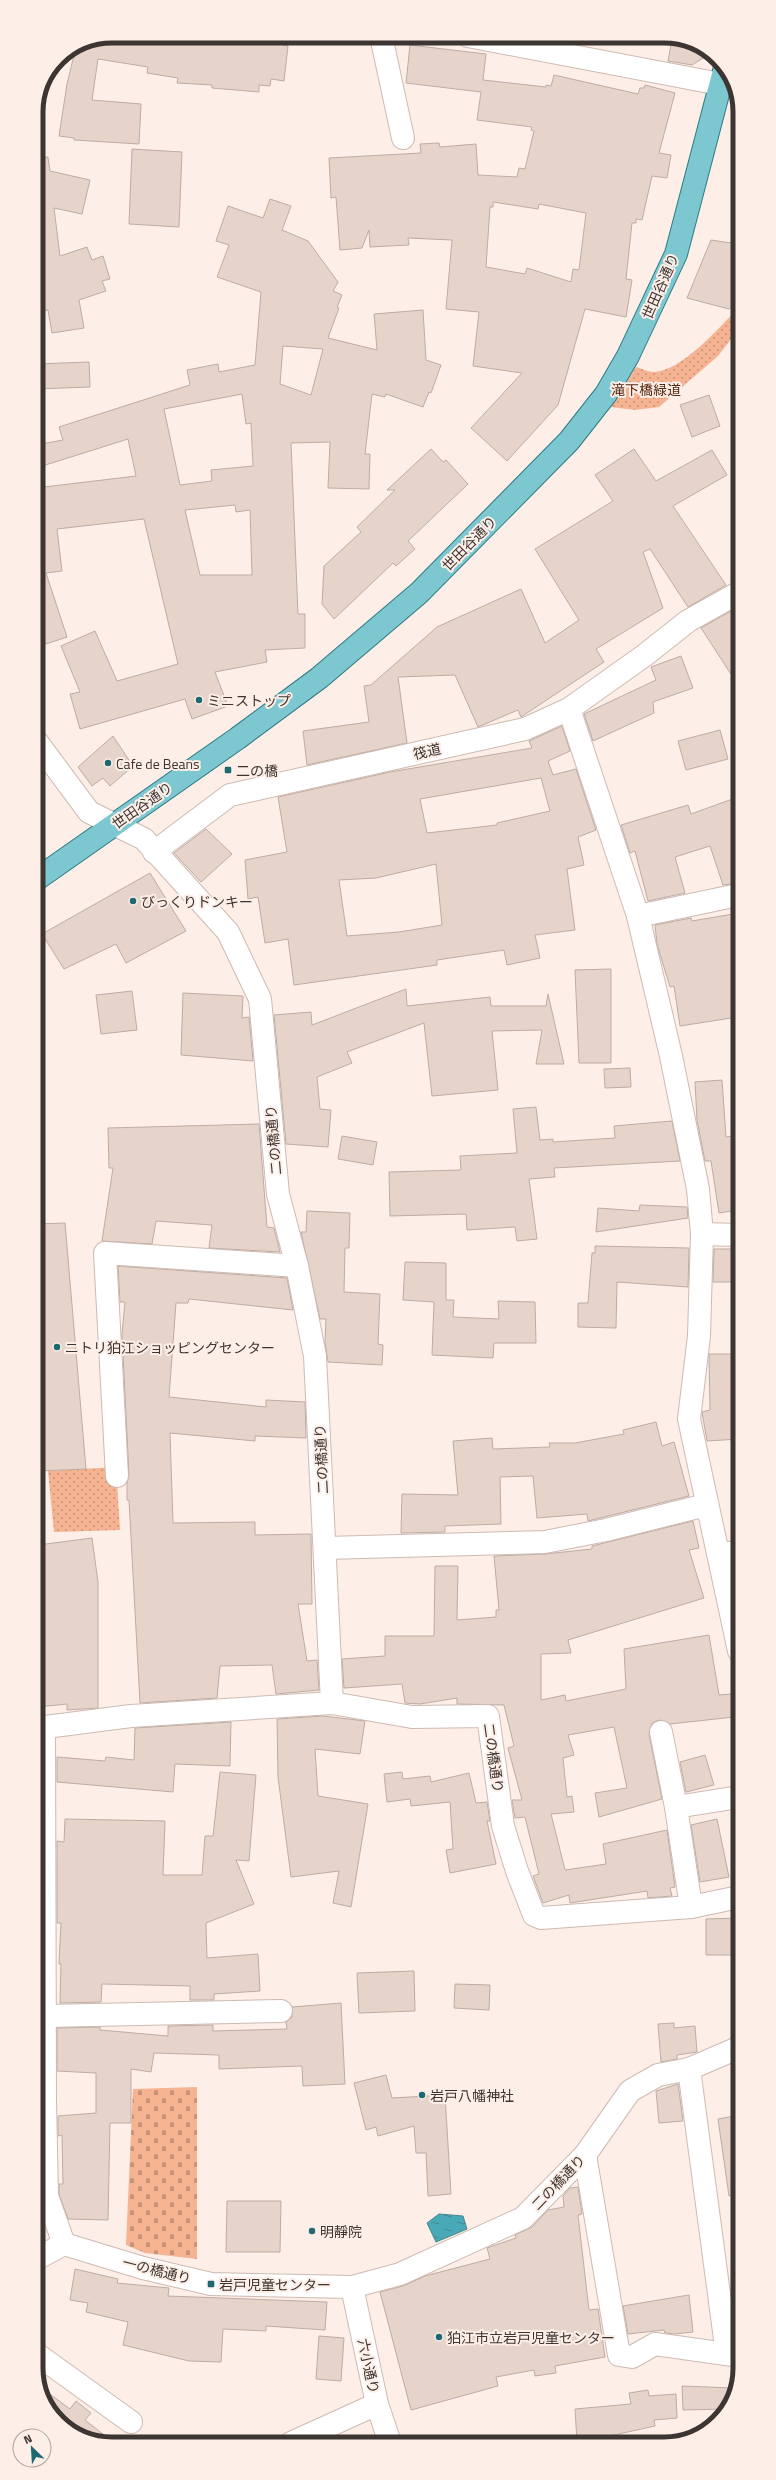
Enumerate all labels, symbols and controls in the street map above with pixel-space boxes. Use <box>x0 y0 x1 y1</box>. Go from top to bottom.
street label: 世田谷通り <box>636 250 684 322</box>
park label: 滝下橋緑道 <box>611 379 681 400</box>
street label: 世田谷通り <box>437 511 501 575</box>
place label: ミニストップ <box>207 690 291 711</box>
marker: ミニストップ <box>194 695 204 705</box>
street label: 筏道 <box>411 738 443 764</box>
place label: Cafe de Beans <box>116 753 200 774</box>
marker: Cafe de Beans <box>103 758 113 768</box>
place label: 二の橋 <box>236 760 278 781</box>
marker: 二の橋 <box>223 765 233 775</box>
street label: 世田谷通り <box>107 776 177 834</box>
place label: びっくりドンキー <box>141 891 253 912</box>
marker: びっくりドンキー <box>128 896 138 906</box>
street label: 二の橋通り <box>259 1104 287 1176</box>
place label: ニトリ狛江ショッピングセンター <box>65 1337 275 1358</box>
marker: ニトリ狛江ショッピングセンター <box>52 1342 62 1352</box>
street label: 二の橋通り <box>309 1423 333 1495</box>
street label: 二の橋通り <box>479 1722 509 1794</box>
place label: 岩戸八幡神社 <box>430 2085 514 2106</box>
marker: 岩戸八幡神社 <box>417 2090 427 2100</box>
street label: 二の橋通り <box>526 2150 590 2214</box>
place label: 明靜院 <box>320 2221 362 2242</box>
marker: 明靜院 <box>307 2226 317 2236</box>
street label: 一の橋通り <box>120 2251 194 2289</box>
place label: 岩戸児童センター <box>219 2274 331 2295</box>
marker: 岩戸児童センター <box>206 2279 216 2289</box>
place label: 狛江市立岩戸児童センター <box>447 2327 615 2348</box>
marker: 狛江市立岩戸児童センター <box>434 2332 444 2342</box>
street label: 六小通り <box>353 2336 385 2396</box>
north arrow <box>12 2428 52 2468</box>
text: N <box>21 2430 35 2448</box>

